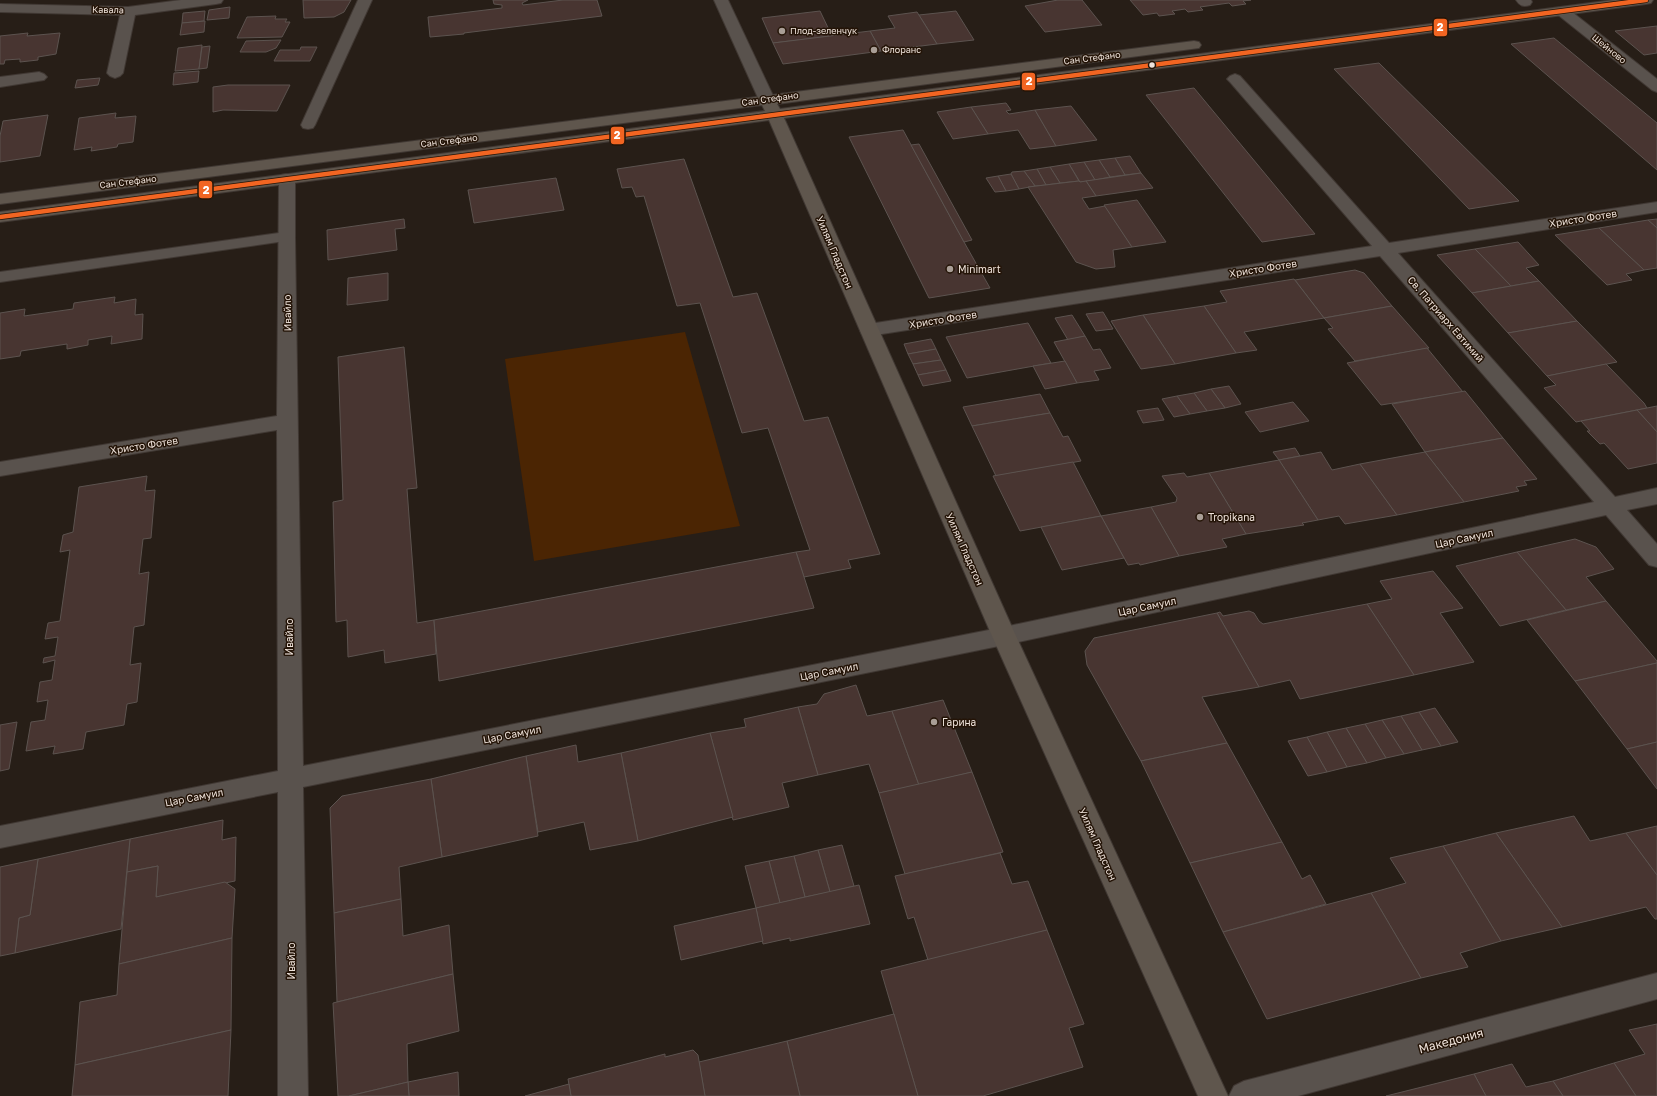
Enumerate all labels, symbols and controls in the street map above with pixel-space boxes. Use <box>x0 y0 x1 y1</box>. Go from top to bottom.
street label: Кавала <box>92 4 124 15</box>
line badge: 2 <box>1433 18 1448 37</box>
text: 2 <box>1437 20 1444 33</box>
place label: Плод-зеленчук <box>790 25 857 36</box>
marker: Плод-зеленчук <box>777 26 787 36</box>
street label: Шейново <box>1590 31 1629 66</box>
place label: Флоранс <box>882 44 921 55</box>
marker: Флоранс <box>869 45 879 55</box>
street label: Сан Стефано <box>1063 49 1121 66</box>
unlabelled marker <box>1147 60 1157 70</box>
line badge: 2 <box>1021 72 1036 91</box>
text: 2 <box>1026 74 1033 87</box>
street label: Сан Стефано <box>741 89 799 108</box>
line badge: 2 <box>610 126 625 145</box>
text: 2 <box>614 128 621 141</box>
street label: Сан Стефано <box>420 132 478 149</box>
street label: Сан Стефано <box>99 173 157 190</box>
line badge: 2 <box>198 180 213 199</box>
text: 2 <box>203 183 210 196</box>
street label: Христо Фотев <box>1548 207 1618 229</box>
street label: Уилям Гладстон <box>814 214 856 290</box>
street label: Христо Фотев <box>1228 257 1298 279</box>
place label: Minimart <box>958 263 1001 275</box>
marker: Minimart <box>945 264 955 274</box>
street label: Св. Патриарх Евтимий <box>1405 274 1487 364</box>
street label: Ивайло <box>281 294 293 332</box>
street label: Христо Фотев <box>908 308 978 330</box>
street label: Христо Фотев <box>109 434 179 456</box>
street label: Уилям Гладстон <box>944 511 986 587</box>
place label: Tropikana <box>1208 511 1255 523</box>
marker: Tropikana <box>1195 512 1205 522</box>
street label: Цар Самуил <box>1434 526 1494 550</box>
street label: Цар Самуил <box>1117 594 1177 618</box>
street label: Ивайло <box>283 619 295 655</box>
street label: Цар Самуил <box>799 659 859 683</box>
place label: Гарина <box>942 716 976 728</box>
marker: Гарина <box>929 717 939 727</box>
street label: Цар Самуил <box>482 722 542 746</box>
street label: Цар Самуил <box>164 785 224 809</box>
street label: Уилям Гладстон <box>1077 806 1119 882</box>
street label: Ивайло <box>285 943 297 979</box>
street label: Македония <box>1417 1025 1485 1056</box>

